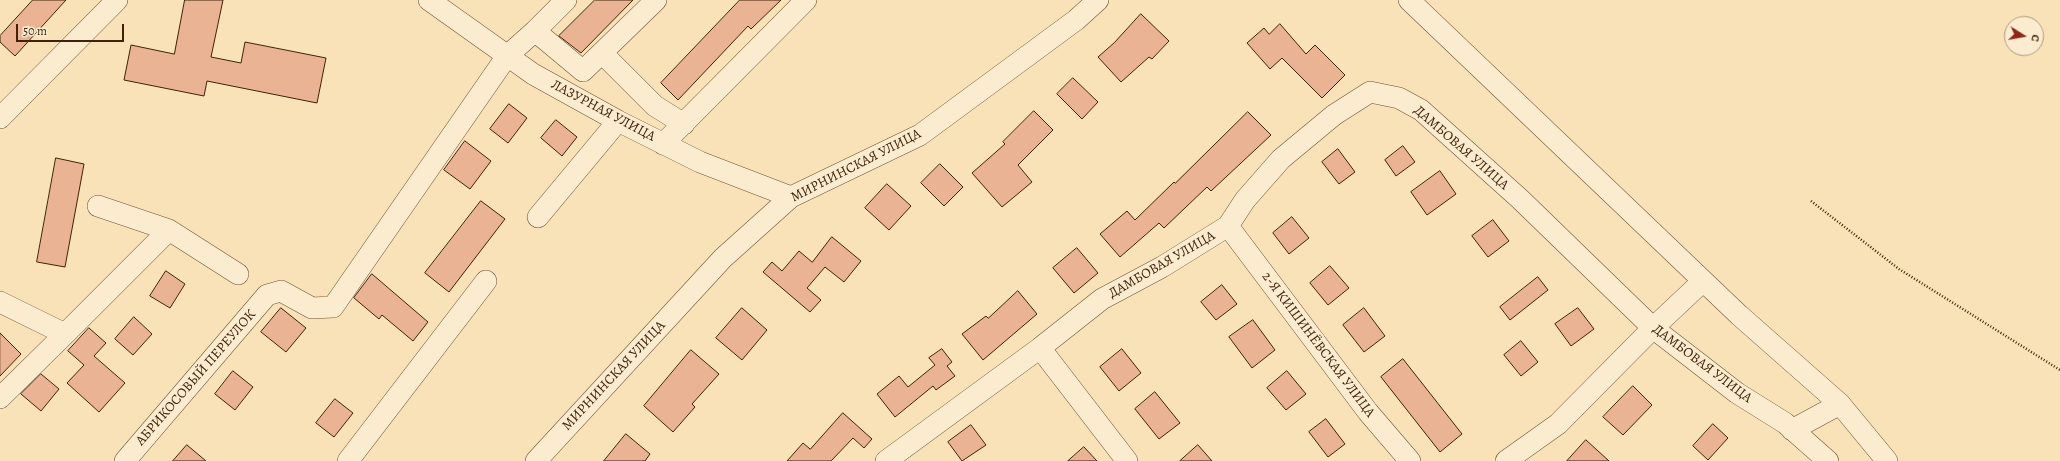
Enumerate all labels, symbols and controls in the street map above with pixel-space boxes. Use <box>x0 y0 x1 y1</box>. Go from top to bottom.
scale bar <box>18 16 126 42</box>
north arrow <box>2004 16 2044 56</box>
text: 50 m <box>23 23 47 39</box>
text: С <box>2027 33 2043 43</box>
street label: ЛАЗУРНАЯ УЛИЦА <box>548 76 658 146</box>
street label: ДАМБОВАЯ УЛИЦА <box>1410 102 1512 194</box>
street label: МИРНИНСКАЯ УЛИЦА <box>788 126 924 206</box>
street label: ДАМБОВАЯ УЛИЦА <box>1106 228 1218 302</box>
street label: 2-Я КИШИНЁВСКАЯ УЛИЦА <box>1258 269 1378 421</box>
street label: АБРИКОСОВЫЙ ПЕРЕУЛОК <box>132 307 260 449</box>
street label: МИРНИНСКАЯ УЛИЦА <box>559 318 669 434</box>
street label: ДАМБОВАЯ УЛИЦА <box>1649 321 1755 407</box>

